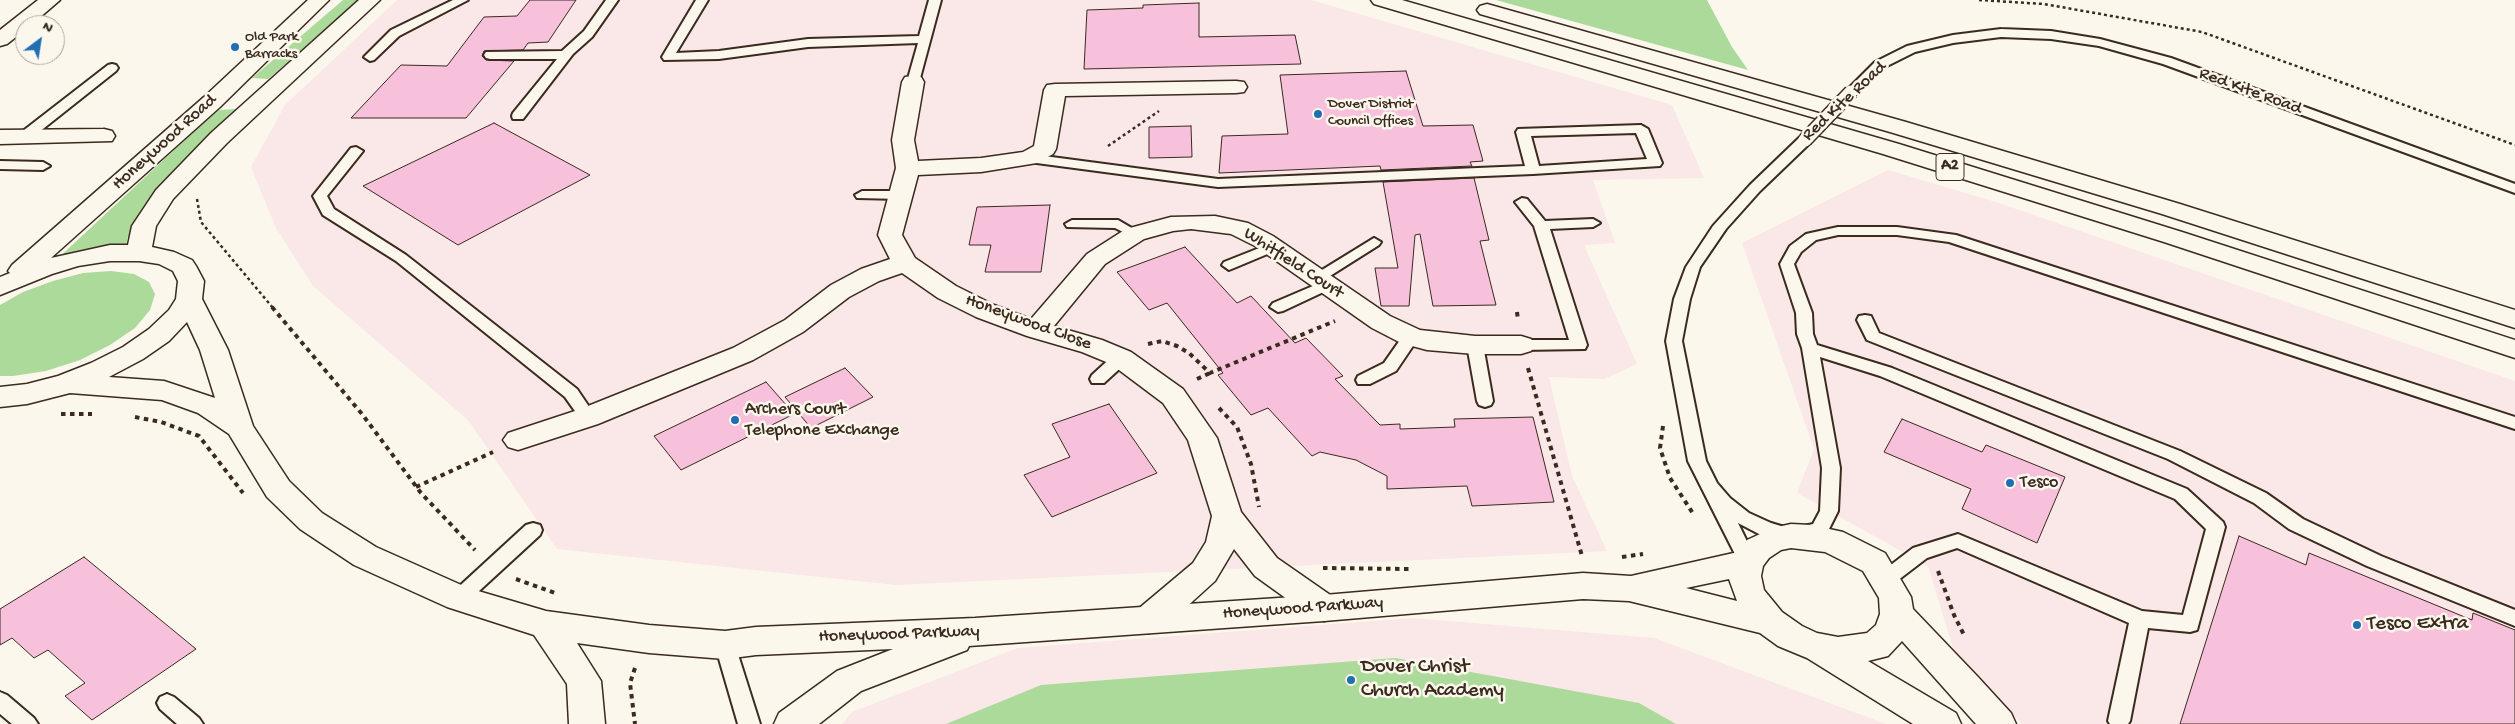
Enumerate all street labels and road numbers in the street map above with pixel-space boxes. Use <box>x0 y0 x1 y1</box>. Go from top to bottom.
street label: Red Kite Road <box>1798 57 1892 147</box>
street label: Red Kite Road <box>2196 63 2304 121</box>
street label: Honeywood Road <box>108 90 222 196</box>
road number: A2 <box>1936 154 1964 180</box>
street label: Whitfield Court <box>1239 224 1347 304</box>
street label: Honeywood Close <box>962 290 1094 356</box>
street label: Honeywood Parkway <box>1222 593 1384 625</box>
street label: Honeywood Parkway <box>818 621 980 649</box>

